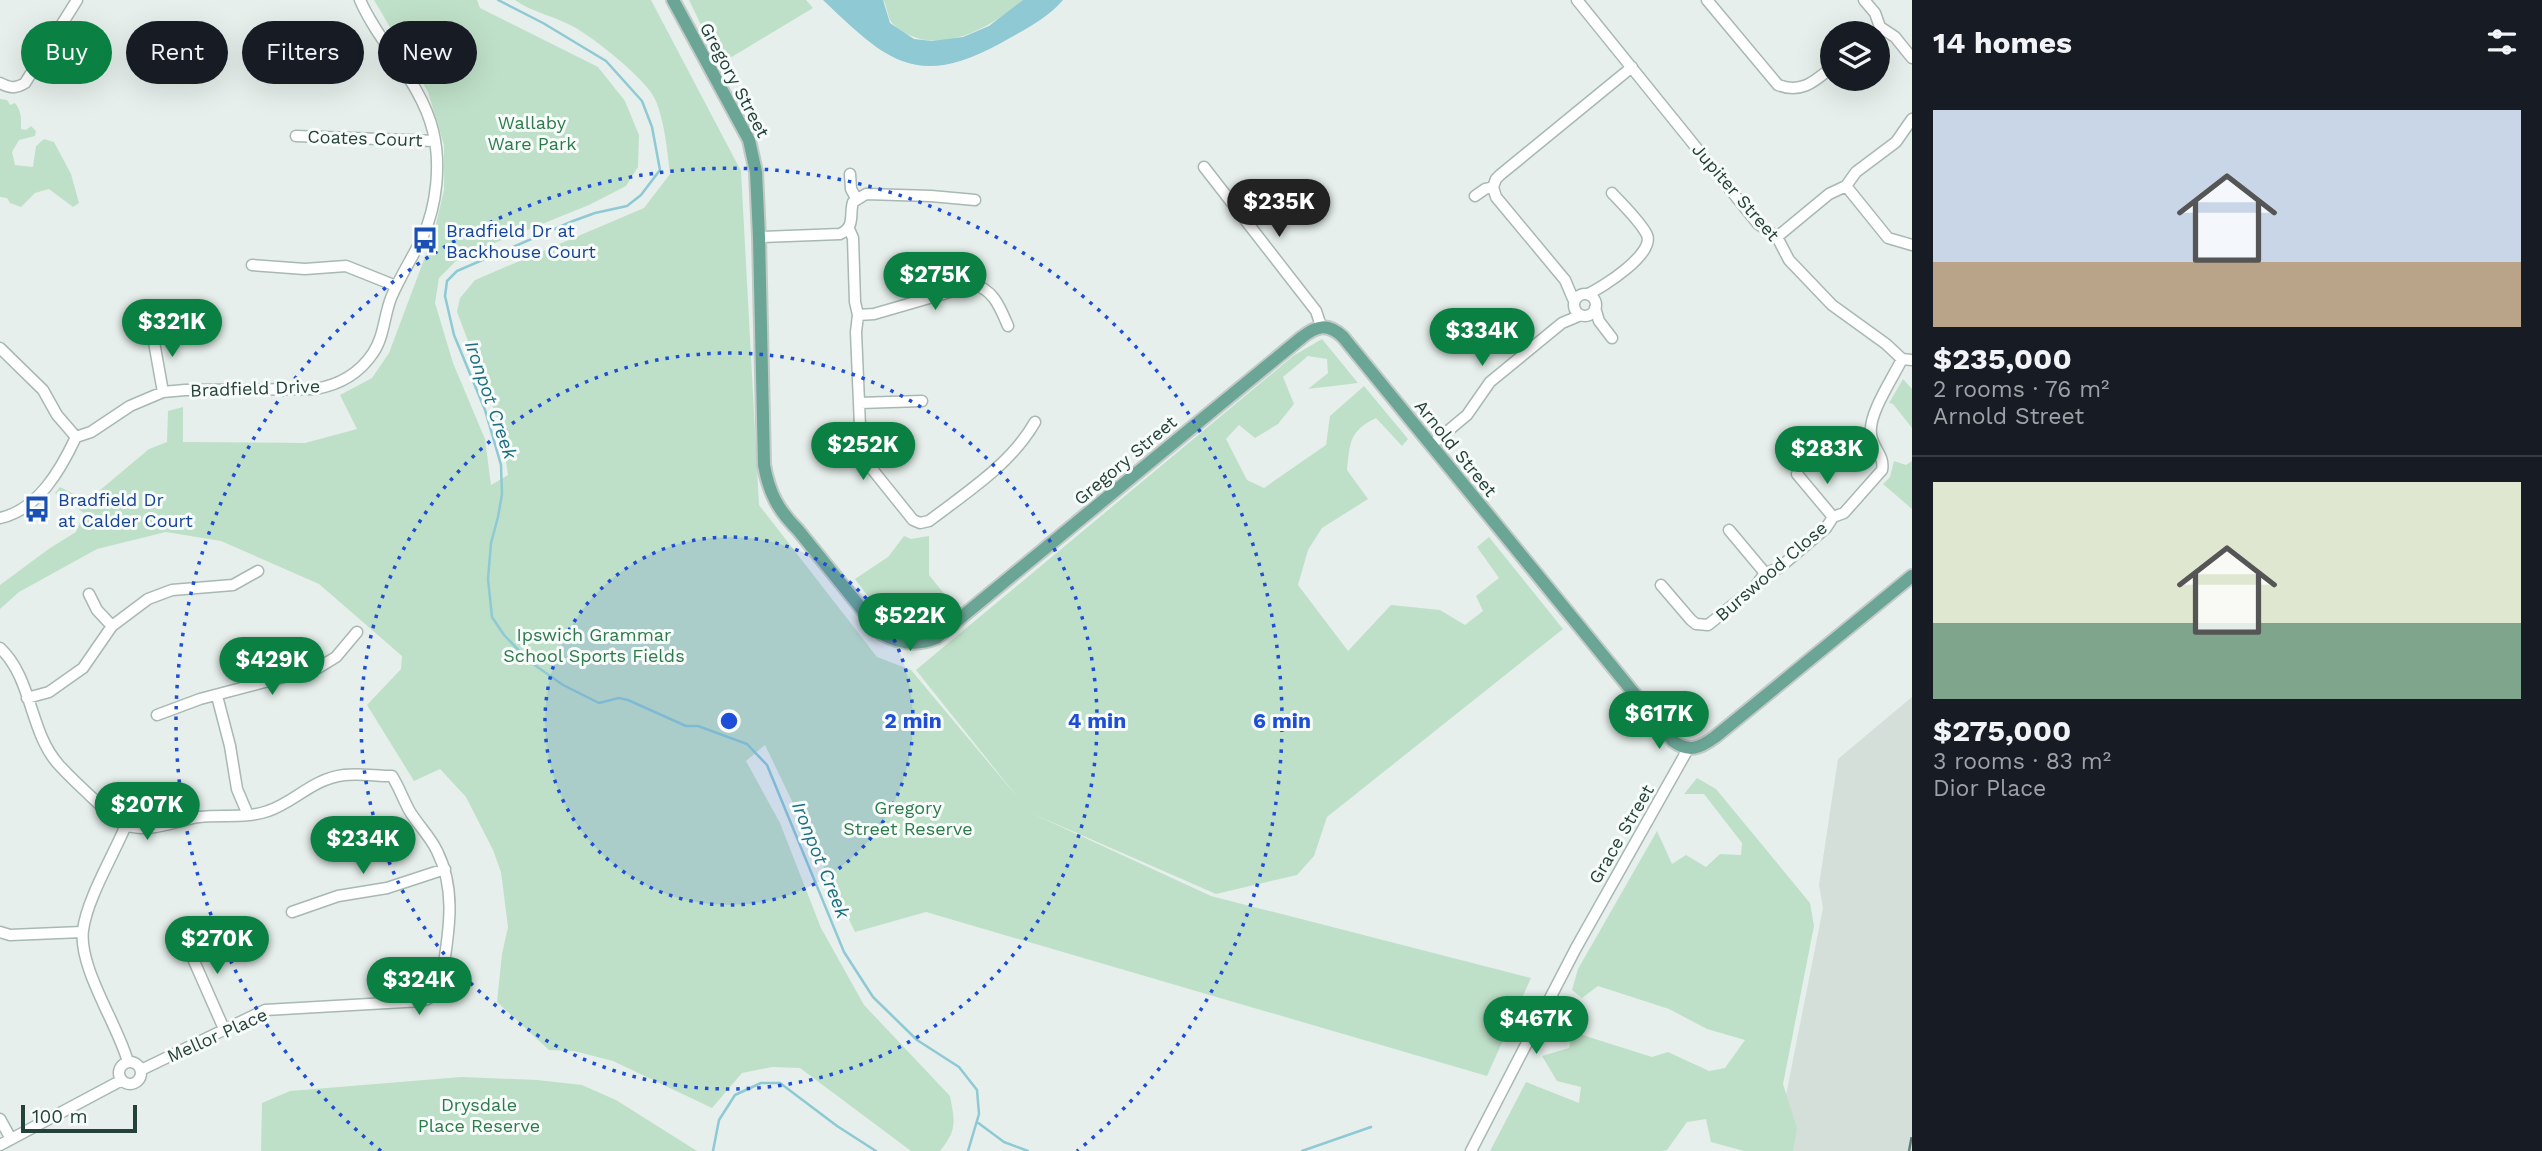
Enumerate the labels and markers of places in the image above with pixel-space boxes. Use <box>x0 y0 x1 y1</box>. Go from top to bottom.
pin: $235K <box>1230 180 1328 239</box>
place label: Bradfield Dr at Backhouse Court <box>446 220 596 262</box>
bus stop icon: Bradfield Dr at Backhouse Court <box>410 225 440 255</box>
pin: $275K <box>886 252 984 312</box>
pin: $321K <box>123 300 221 359</box>
pin: $334K <box>1433 308 1531 368</box>
pin: $252K <box>814 422 912 482</box>
pin: $283K <box>1778 426 1876 486</box>
place label: Bradfield Dr at Calder Court <box>58 489 193 531</box>
bus stop icon: Bradfield Dr at Calder Court <box>22 494 52 524</box>
pin: $522K <box>861 594 959 653</box>
pin: $429K <box>223 638 321 697</box>
pin: $617K <box>1610 692 1708 751</box>
centre of rings <box>717 709 741 733</box>
pin: $207K <box>98 782 196 842</box>
pin: $234K <box>314 816 412 876</box>
pin: $270K <box>168 916 266 976</box>
pin: $324K <box>370 958 468 1017</box>
pin: $467K <box>1487 996 1585 1056</box>

